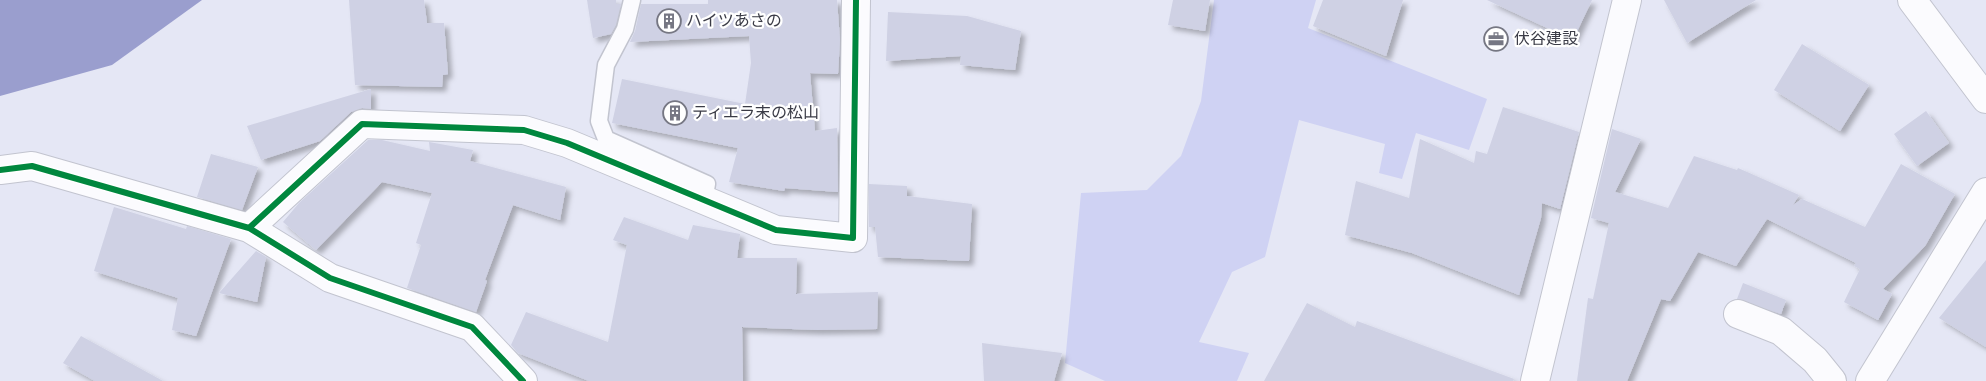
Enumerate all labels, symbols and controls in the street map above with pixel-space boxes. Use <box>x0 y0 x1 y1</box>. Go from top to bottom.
building icon: ハイツあさの <box>656 8 682 34</box>
place label: ハイツあさの <box>686 10 782 32</box>
office icon: 伏谷建設 <box>1483 26 1509 52</box>
place label: 伏谷建設 <box>1514 28 1578 50</box>
building icon: ティエラ末の松山 <box>662 100 688 126</box>
place label: ティエラ末の松山 <box>692 102 819 124</box>

